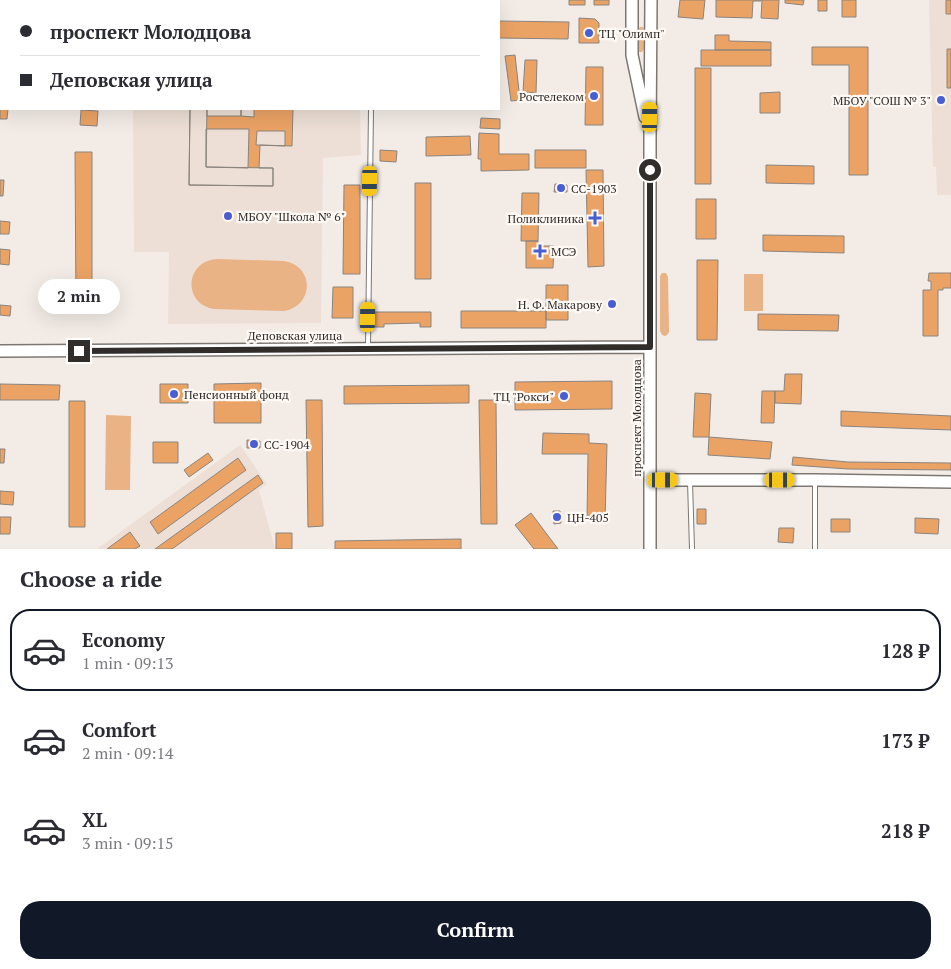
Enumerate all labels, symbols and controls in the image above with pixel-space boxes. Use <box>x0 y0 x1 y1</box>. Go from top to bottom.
text: проспект Молодцова <box>50 19 251 44</box>
place label: ТЦ "Олимп" <box>599 26 665 41</box>
marker: ТЦ "Олимп" <box>583 27 595 39</box>
text: Деповская улица <box>50 67 213 92</box>
place label: Ростелеком <box>519 89 584 104</box>
marker: Ростелеком <box>588 90 600 102</box>
place label: МБОУ "СОШ № 3" <box>833 93 931 108</box>
marker: МБОУ "СОШ № 3" <box>935 94 947 106</box>
car <box>642 102 657 132</box>
route start <box>639 159 661 181</box>
car <box>362 166 377 196</box>
place label: СС-1903 <box>571 181 617 196</box>
marker: СС-1903 <box>555 182 567 194</box>
place label: МБОУ "Школа № 6" <box>238 209 345 224</box>
marker: МБОУ "Школа № 6" <box>222 210 234 222</box>
place label: Поликлиника <box>508 211 584 226</box>
marker: Поликлиника <box>588 211 602 225</box>
marker: МСЭ <box>533 244 547 258</box>
place label: МСЭ <box>551 244 576 259</box>
callout: 2 min <box>38 278 120 314</box>
text: 2 min <box>57 285 101 307</box>
place label: Н. Ф. Макарову <box>518 297 603 312</box>
marker: Н. Ф. Макарову <box>606 298 618 310</box>
car <box>360 302 375 332</box>
street label: Деповская улица <box>248 328 342 343</box>
route end <box>68 340 90 362</box>
street label: проспект Молодцова <box>629 359 644 477</box>
place label: Пенсионный фонд <box>184 387 289 402</box>
marker: Пенсионный фонд <box>168 388 180 400</box>
place label: ТЦ "Рокси" <box>494 389 554 404</box>
marker: ТЦ "Рокси" <box>558 390 570 402</box>
place label: СС-1904 <box>264 437 310 452</box>
marker: СС-1904 <box>248 438 260 450</box>
car <box>648 473 678 488</box>
car <box>765 473 795 488</box>
place label: ЦН-405 <box>567 510 609 525</box>
marker: ЦН-405 <box>551 511 563 523</box>
text: Choose a ride <box>20 564 162 593</box>
text: Economy <box>82 627 165 652</box>
icon: car <box>22 628 67 673</box>
text: 128 ₽ <box>881 638 929 663</box>
text: 1 min · 09:13 <box>82 652 174 674</box>
text: Comfort <box>82 717 157 742</box>
icon: car <box>22 718 67 763</box>
text: 173 ₽ <box>881 728 929 753</box>
text: 2 min · 09:14 <box>82 742 174 764</box>
text: XL <box>82 807 107 832</box>
icon: car <box>22 808 67 853</box>
text: 218 ₽ <box>881 818 929 843</box>
text: 3 min · 09:15 <box>82 832 174 854</box>
button: Confirm <box>20 901 931 959</box>

